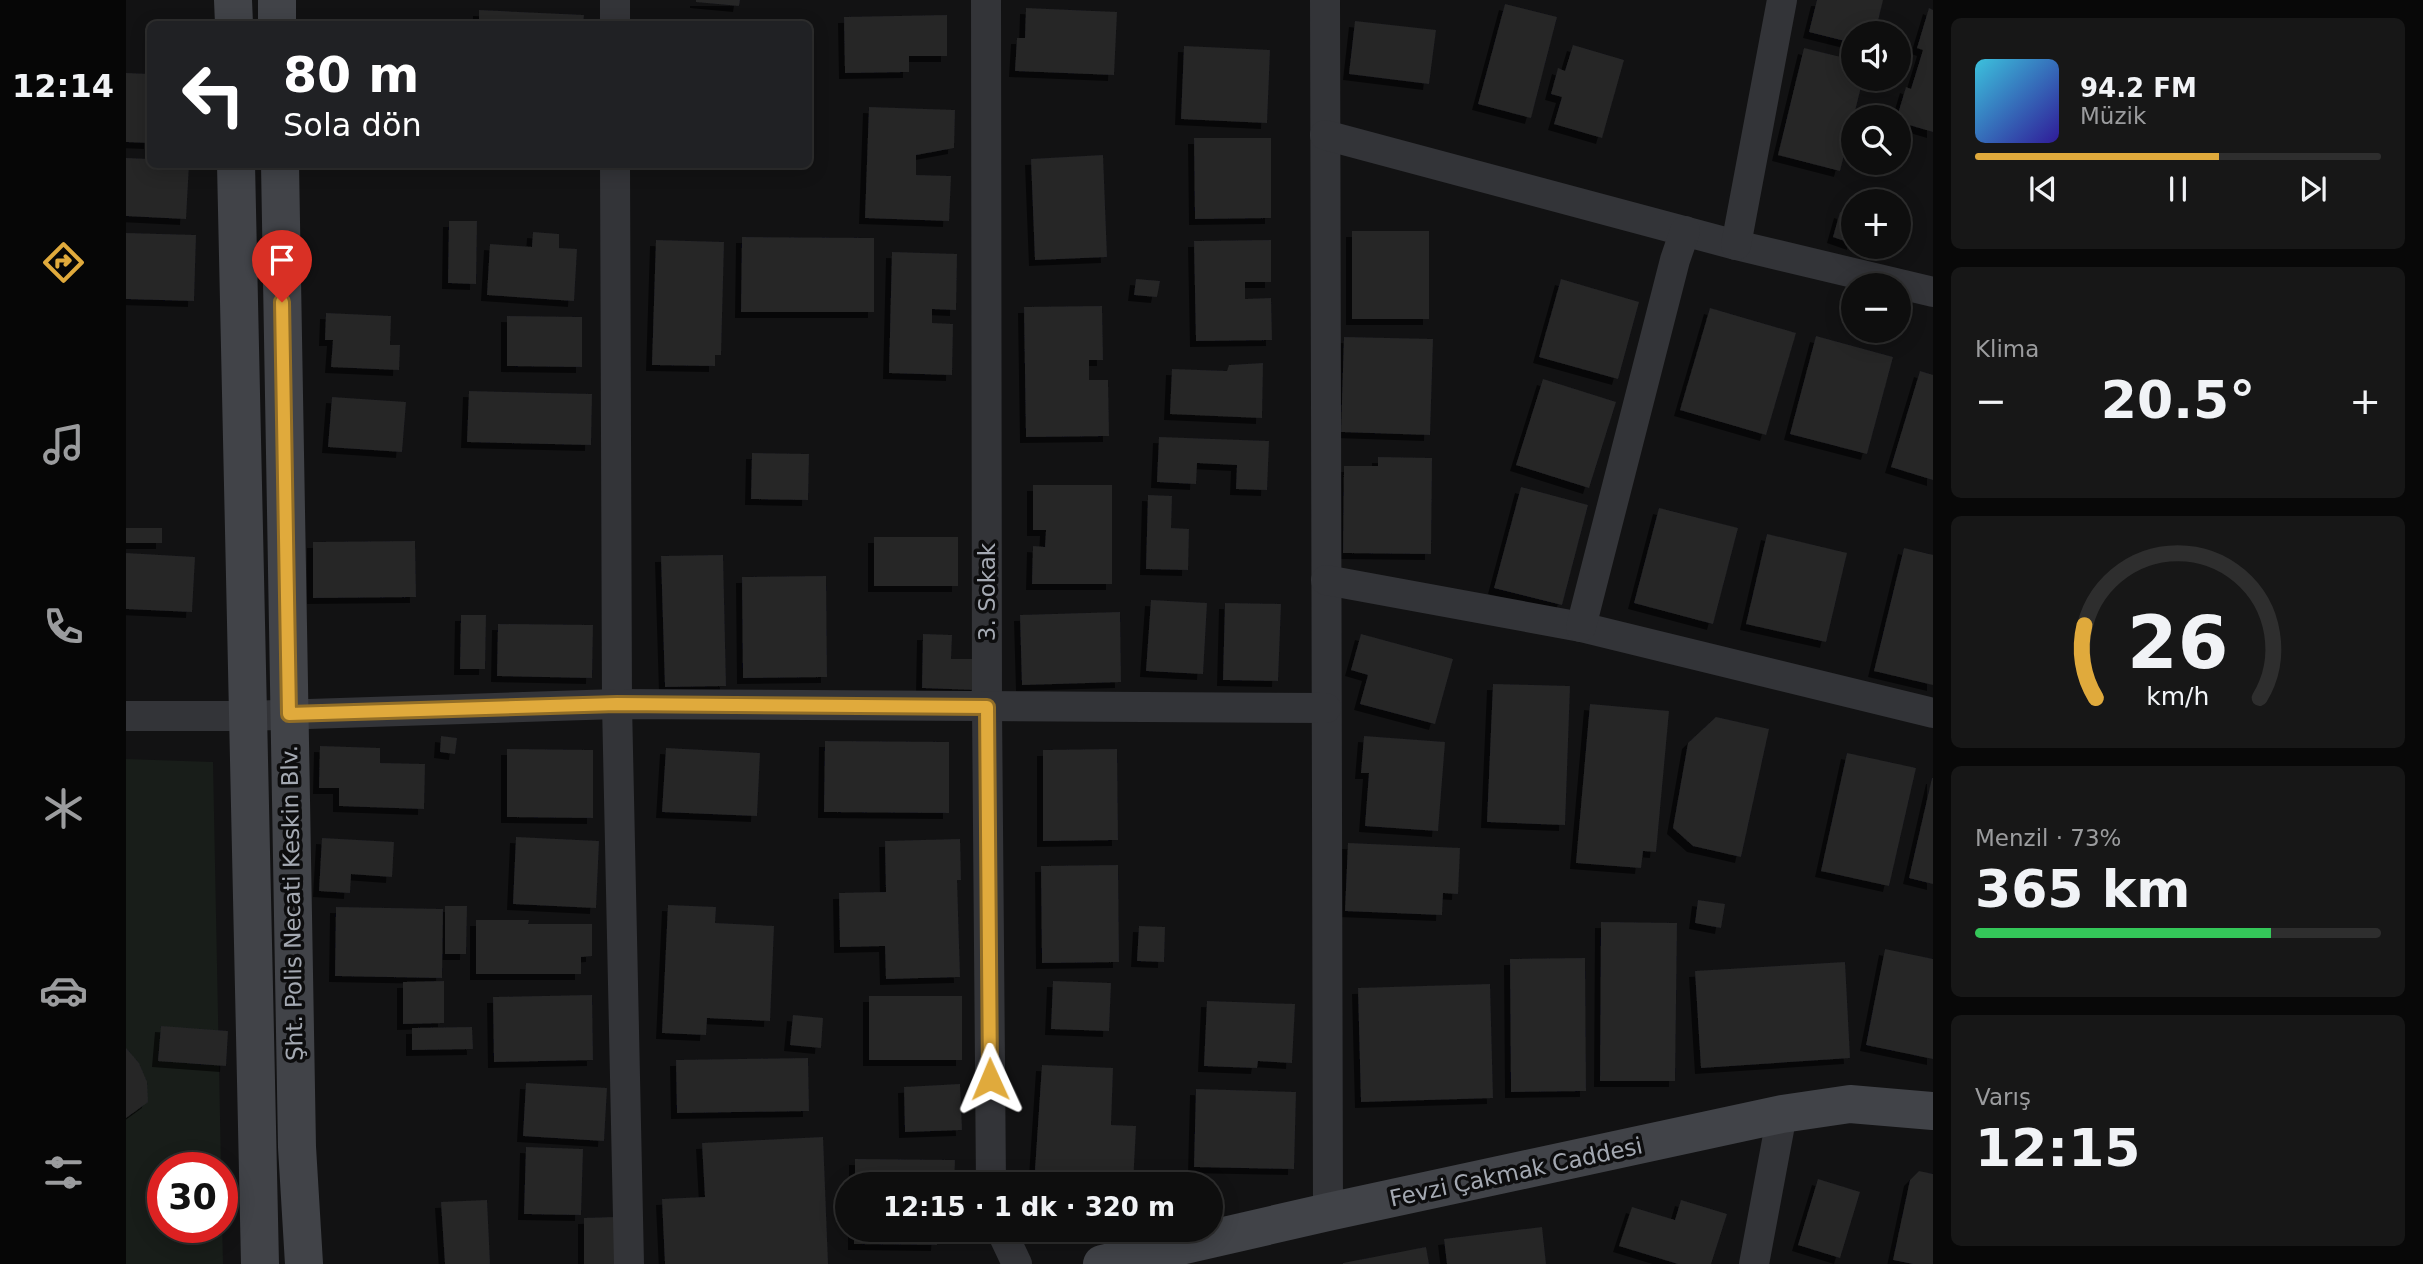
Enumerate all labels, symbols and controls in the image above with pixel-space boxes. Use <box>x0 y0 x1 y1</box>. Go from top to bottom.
map controls <box>1841 21 1911 343</box>
button: sound <box>1841 21 1911 91</box>
text: 80 m <box>283 47 419 104</box>
icon: left <box>168 49 259 140</box>
text: 12:14 <box>12 67 114 105</box>
text: 94.2 FM <box>2080 73 2197 103</box>
text: Müzik <box>2080 103 2146 129</box>
button: search <box>1841 105 1911 175</box>
text: Sola dön <box>283 106 422 144</box>
icon: previous <box>2024 170 2062 208</box>
icon: pause <box>2159 170 2197 208</box>
icon: next <box>2294 170 2332 208</box>
button: + <box>1841 189 1911 259</box>
pin <box>252 230 312 302</box>
icon: directions <box>39 238 88 287</box>
icon: arrive <box>263 241 301 279</box>
button: − <box>1841 273 1911 343</box>
text: Klima <box>1975 336 2039 362</box>
text: 20.5° <box>2101 370 2255 430</box>
text: − <box>1975 379 2007 423</box>
text: + <box>2349 379 2381 423</box>
icon: music <box>39 420 88 469</box>
street label: 3. Sokak <box>974 542 1000 641</box>
text: 26 <box>2127 600 2229 685</box>
icon: phone <box>39 602 88 651</box>
text: km/h <box>2146 682 2210 711</box>
street label: Şht. Polis Necati Keskin Blv. <box>276 745 308 1061</box>
icon: climate <box>39 784 88 833</box>
text: Menzil · 73% <box>1975 825 2121 851</box>
text: 365 km <box>1975 859 2190 919</box>
icon: car <box>39 966 88 1015</box>
position arrow <box>953 1042 1027 1116</box>
text: Varış <box>1975 1084 2031 1110</box>
text: 12:15 <box>1975 1118 2141 1178</box>
street label: Fevzi Çakmak Caddesi <box>1387 1132 1645 1212</box>
icon: filters <box>39 1148 88 1197</box>
speed limit sign: 30 <box>147 1152 238 1243</box>
text: 12:15 · 1 dk · 320 m <box>883 1192 1175 1222</box>

